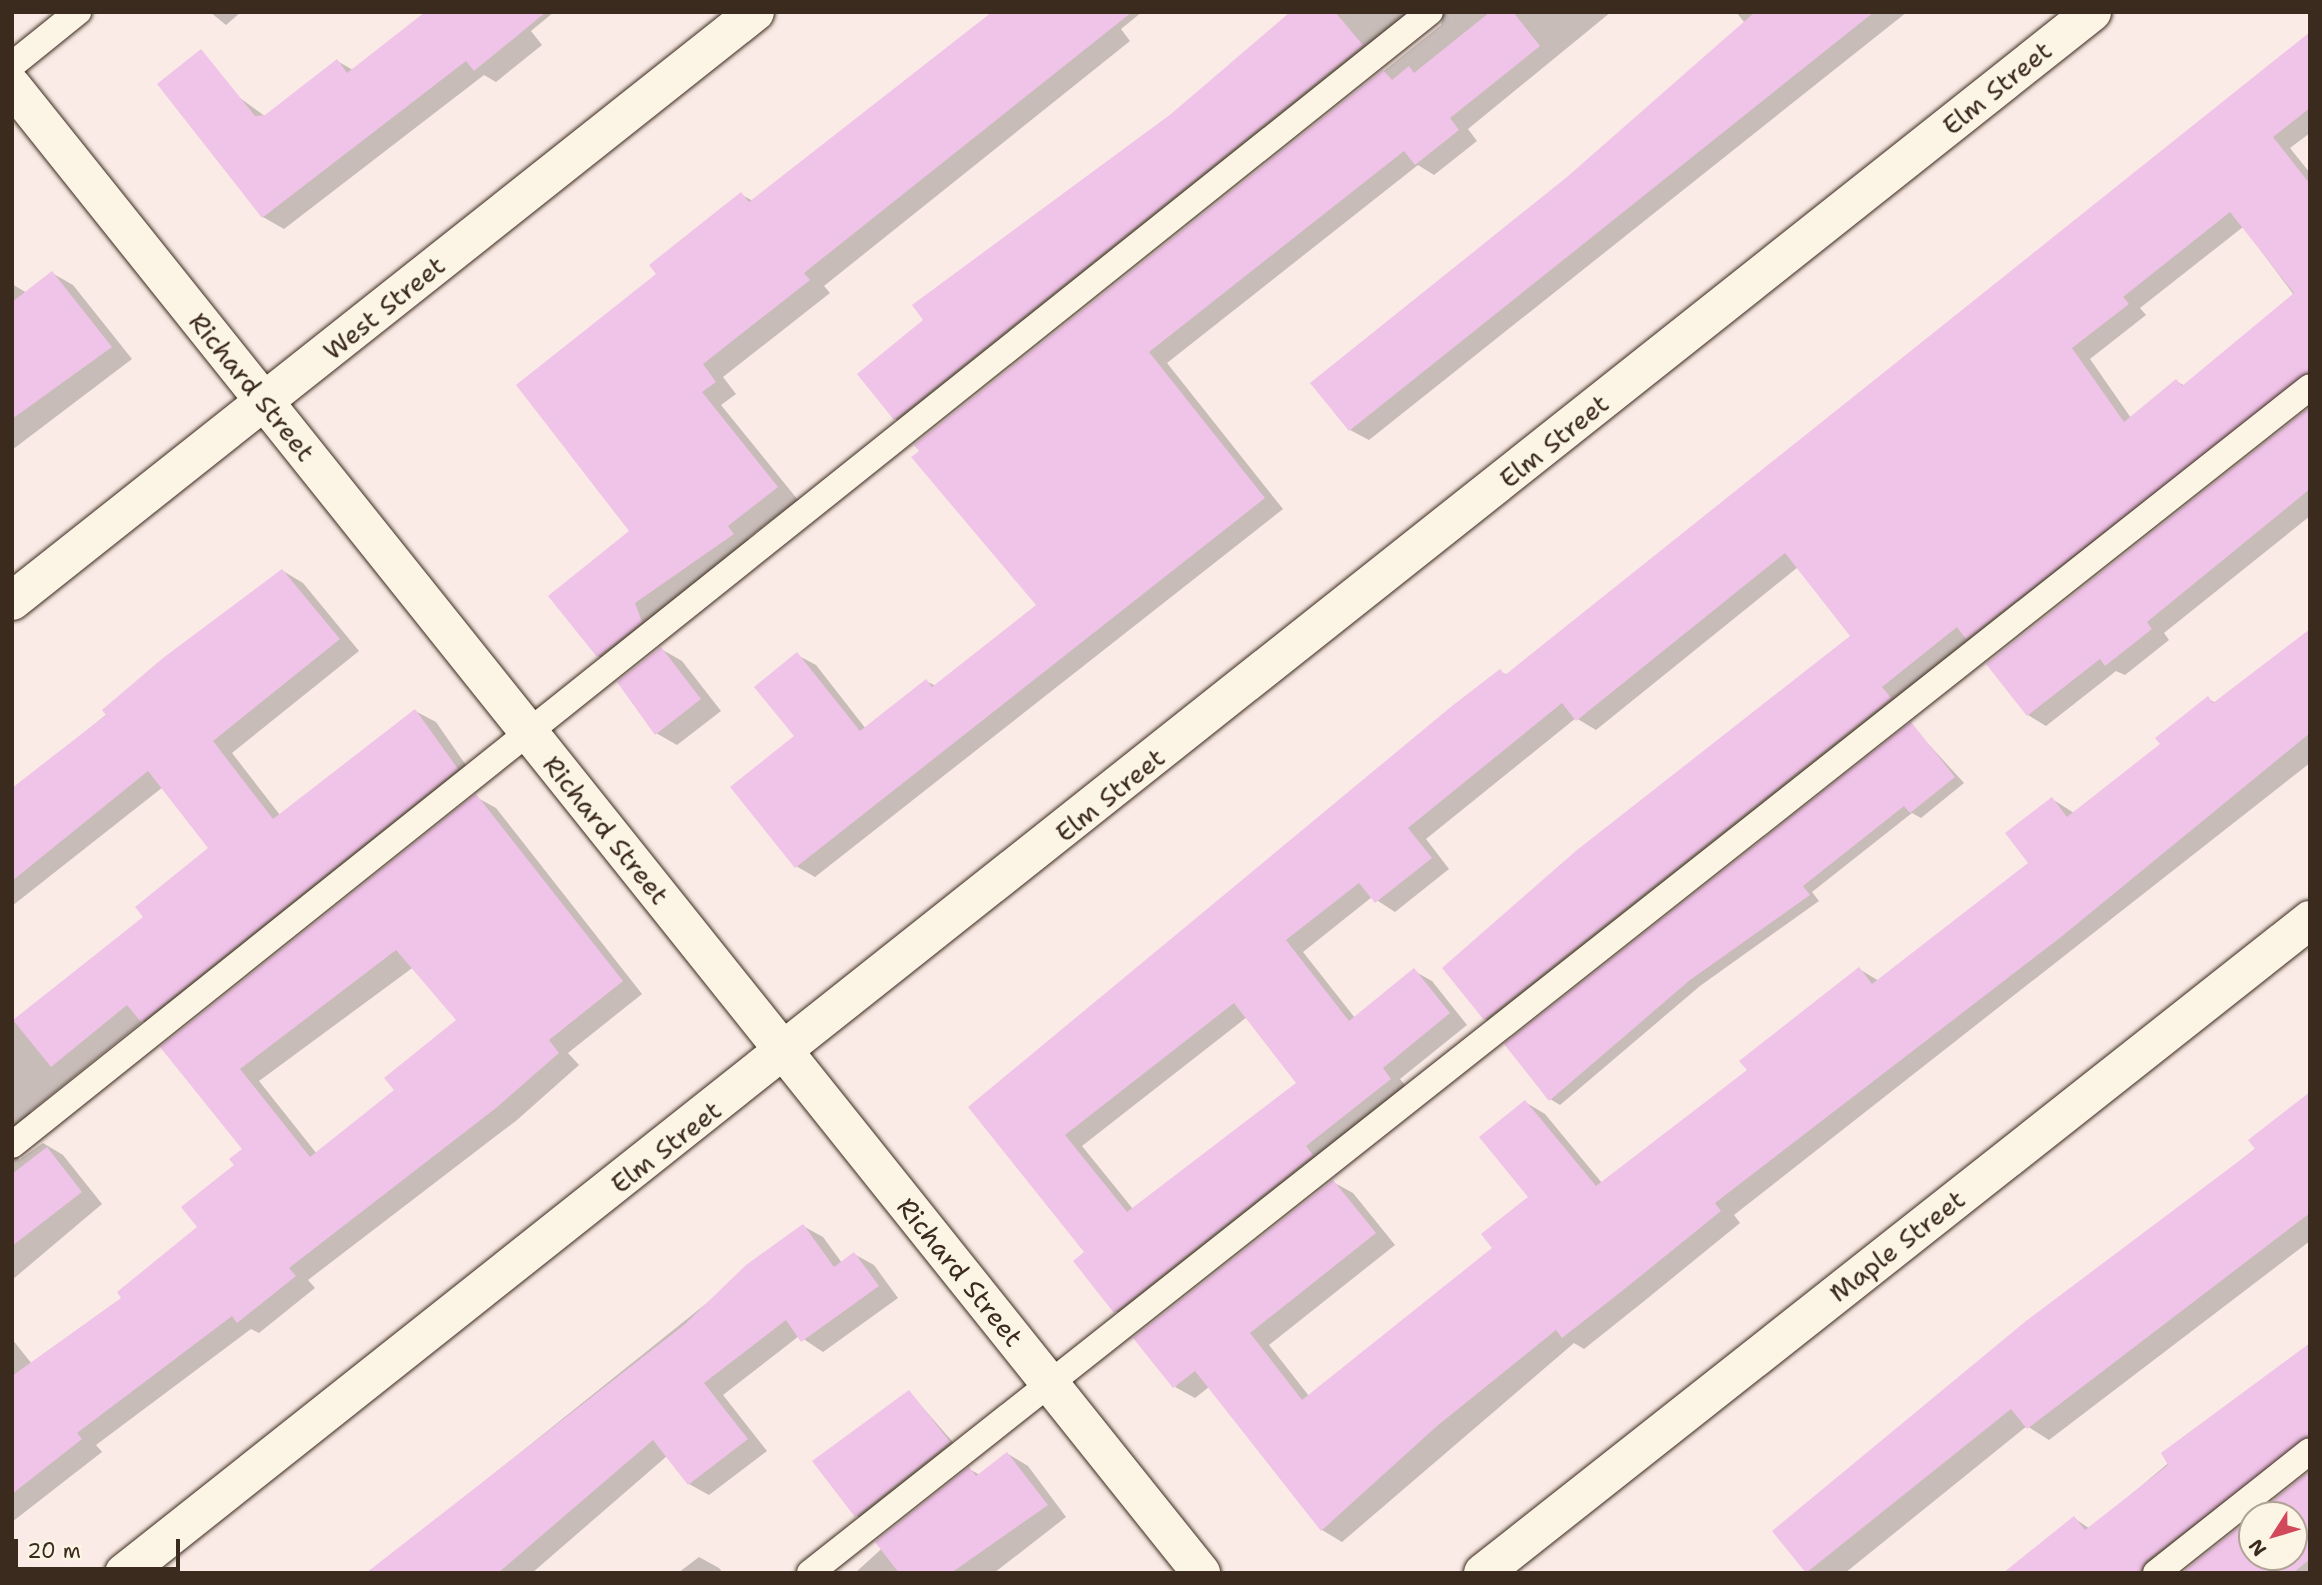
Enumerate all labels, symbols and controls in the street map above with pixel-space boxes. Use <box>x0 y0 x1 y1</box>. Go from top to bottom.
street label: Elm Street <box>1936 35 2058 141</box>
street label: West Street <box>317 250 451 366</box>
street label: Richard Street <box>183 306 321 468</box>
street label: Elm Street <box>1493 388 1615 494</box>
street label: Elm Street <box>1049 742 1171 848</box>
street label: Richard Street <box>537 749 675 911</box>
street label: Elm Street <box>605 1094 727 1200</box>
street label: Maple Street <box>1823 1183 1971 1309</box>
street label: Richard Street <box>891 1191 1029 1353</box>
north arrow <box>2238 1501 2308 1571</box>
scale bar <box>18 1526 184 1570</box>
text: N <box>2243 1534 2272 1561</box>
text: 20 m <box>27 1537 81 1565</box>

